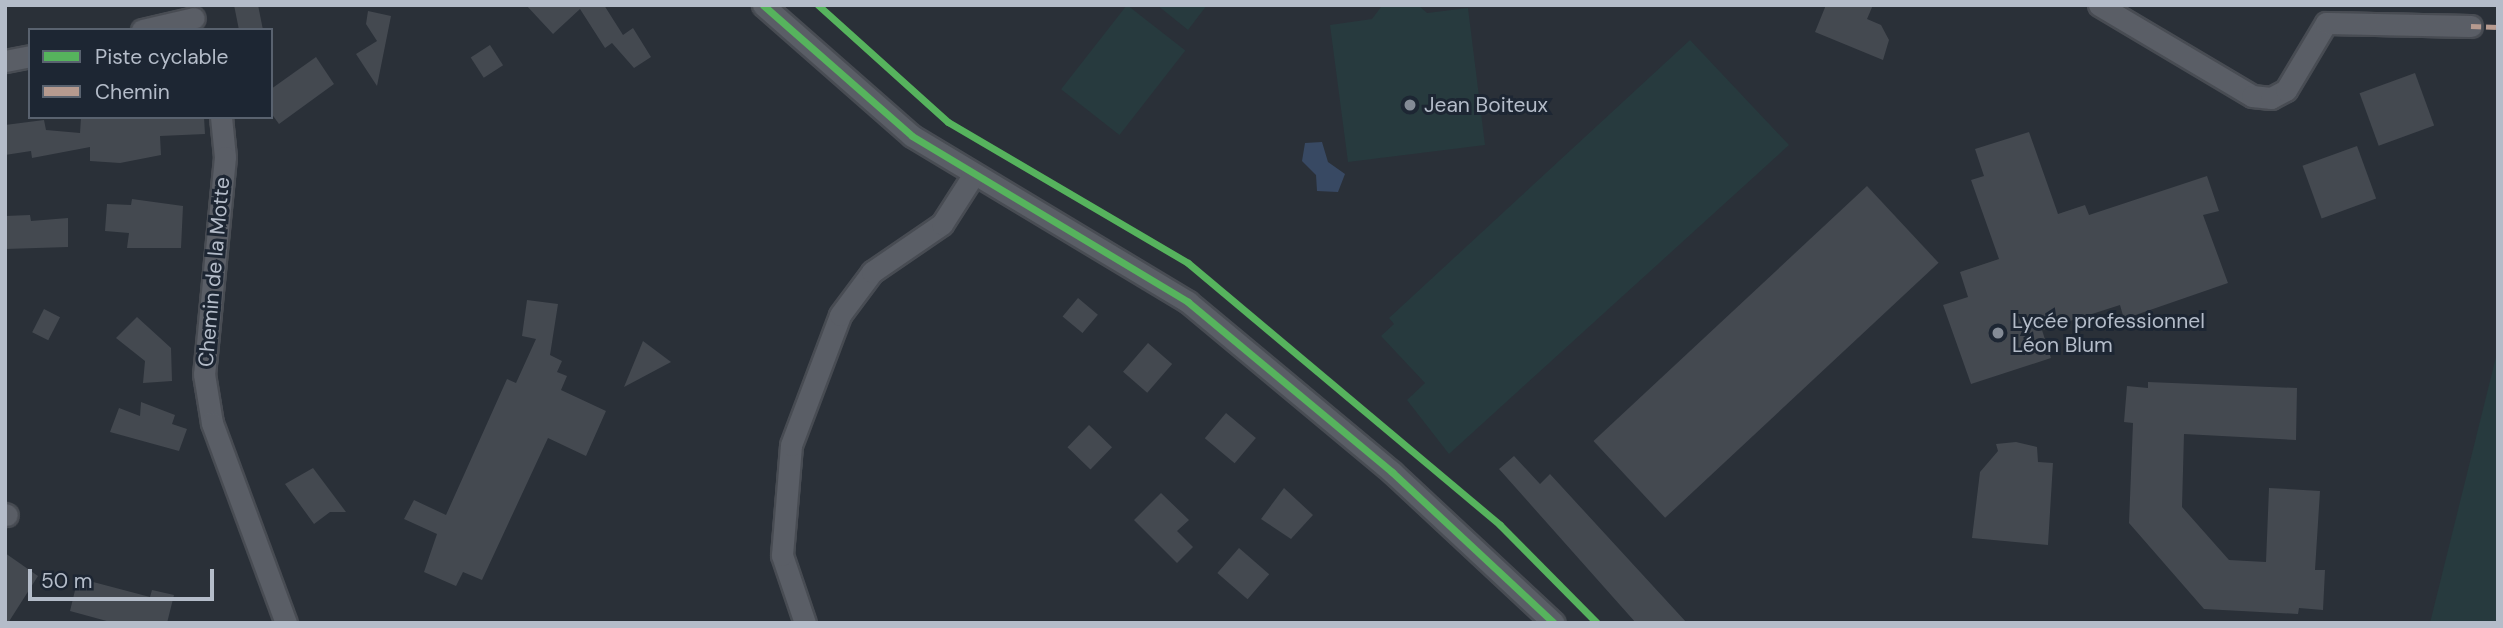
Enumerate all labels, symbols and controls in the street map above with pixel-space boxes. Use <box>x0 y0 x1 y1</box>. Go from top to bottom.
legend <box>28 28 273 119</box>
text: Piste cyclable <box>95 43 228 71</box>
text: Chemin <box>95 78 170 106</box>
place label: Jean Boiteux <box>1424 92 1548 118</box>
marker: Jean Boiteux <box>1402 97 1418 113</box>
street label: Chemin de la Motte <box>193 176 235 368</box>
place label: Lycée professionnel Léon Blum <box>2012 308 2205 358</box>
marker: Lycée professionnel Léon Blum <box>1990 325 2006 341</box>
scale bar <box>32 554 217 598</box>
text: 50 m <box>41 567 92 595</box>

